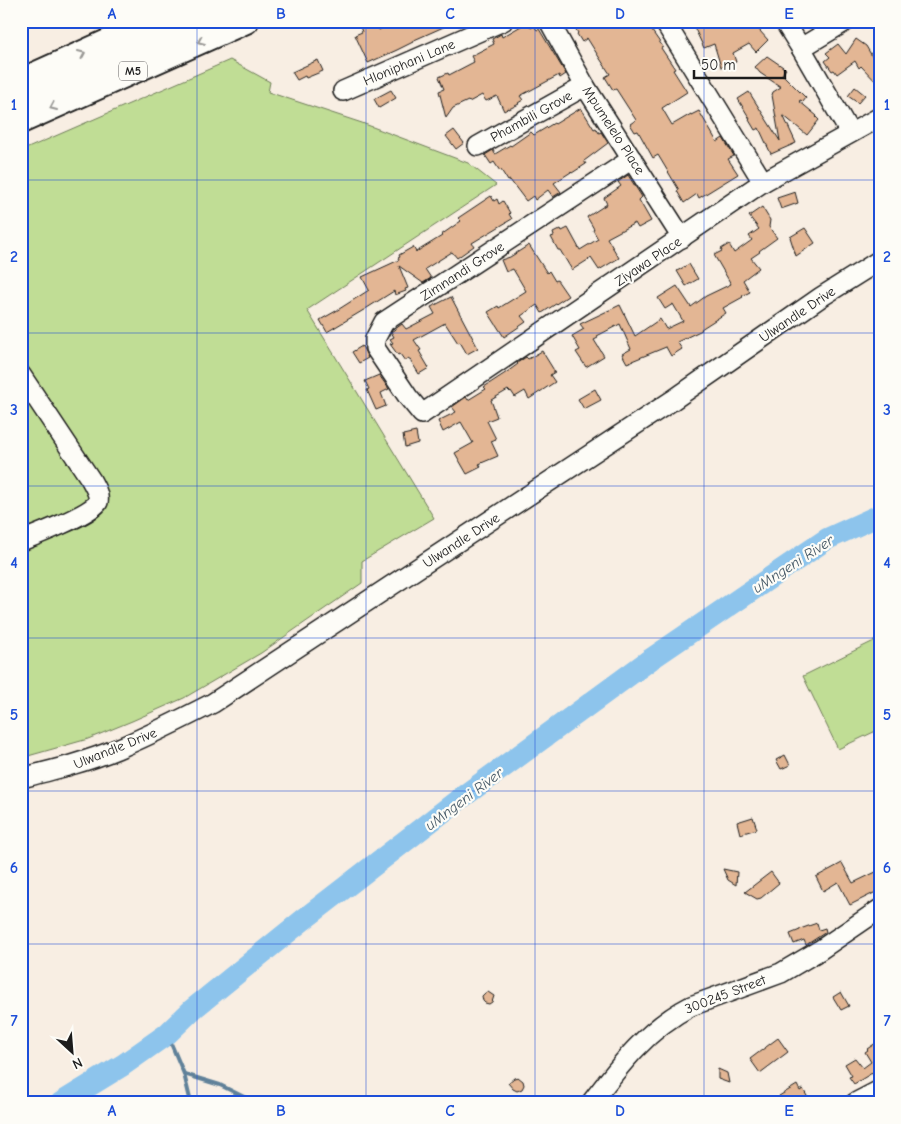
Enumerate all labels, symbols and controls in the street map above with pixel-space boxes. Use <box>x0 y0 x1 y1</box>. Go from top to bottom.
text: A <box>108 5 117 23</box>
text: B <box>276 5 286 23</box>
text: C <box>445 5 455 23</box>
text: D <box>615 5 625 23</box>
text: E <box>784 5 794 23</box>
one-way arrow <box>197 35 206 45</box>
street label: Hloniphani Lane <box>361 35 458 89</box>
scale bar <box>694 48 785 80</box>
one-way arrow <box>77 49 86 60</box>
text: 50 m <box>701 56 736 74</box>
road number: M5 <box>119 61 147 80</box>
street label: Mpumelelo Place <box>579 83 648 178</box>
street label: Phambili Grove <box>487 87 575 146</box>
text: 1 <box>11 96 17 114</box>
text: 1 <box>884 96 890 114</box>
one-way arrow <box>49 101 58 111</box>
street label: Ziyawa Place <box>612 233 685 290</box>
street label: Zimnandi Grove <box>417 238 507 305</box>
text: 2 <box>10 248 18 266</box>
text: 2 <box>883 248 891 266</box>
street label: Ulwandle Drive <box>756 283 839 346</box>
text: 3 <box>10 401 18 419</box>
text: 3 <box>883 401 891 419</box>
street label: Ulwandle Drive <box>420 509 503 572</box>
water label: uMngeni River <box>749 531 838 597</box>
text: 4 <box>10 554 18 572</box>
text: 4 <box>883 554 891 572</box>
text: 5 <box>10 706 18 724</box>
text: 5 <box>883 706 891 724</box>
street label: Ulwandle Drive <box>71 724 159 773</box>
water label: uMngeni River <box>421 763 507 834</box>
text: 6 <box>10 859 18 877</box>
text: 6 <box>883 859 891 877</box>
street label: 300245 Street <box>682 971 769 1018</box>
text: 7 <box>10 1012 18 1030</box>
text: 7 <box>883 1012 891 1030</box>
north arrow <box>48 1026 98 1076</box>
text: N <box>70 1054 85 1073</box>
text: A <box>108 1102 117 1120</box>
text: B <box>276 1102 286 1120</box>
text: C <box>445 1102 455 1120</box>
text: D <box>615 1102 625 1120</box>
text: E <box>784 1102 794 1120</box>

